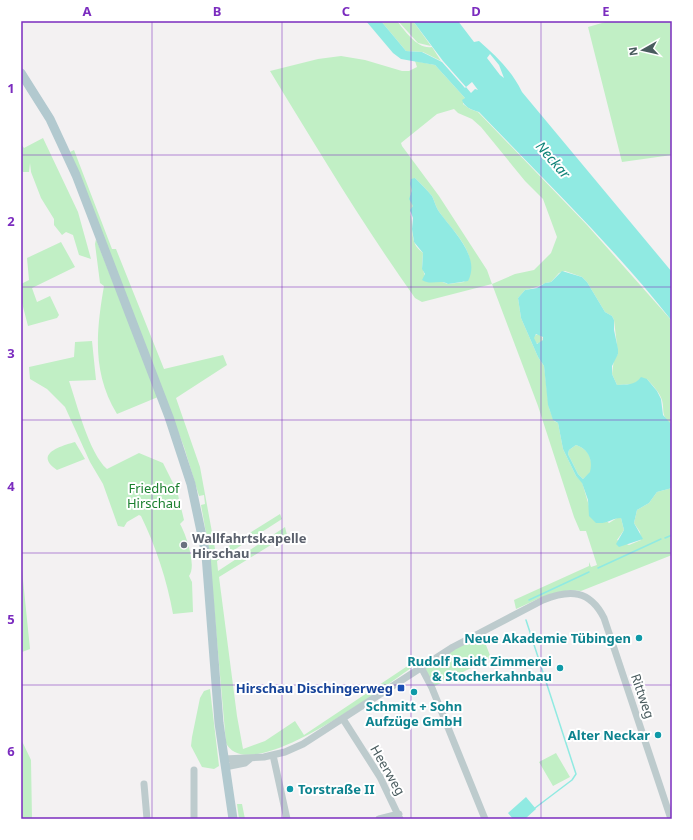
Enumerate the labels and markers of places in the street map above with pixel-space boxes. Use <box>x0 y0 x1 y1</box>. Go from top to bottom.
place label: Wallfahrtskapelle Hirschau <box>192 529 307 562</box>
marker: Wallfahrtskapelle Hirschau <box>179 540 189 550</box>
place label: Neue Akademie Tübingen <box>464 629 631 647</box>
marker: Neue Akademie Tübingen <box>634 633 644 643</box>
place label: Rudolf Raidt Zimmerei & Stocherkahnbau <box>407 652 552 685</box>
marker: Rudolf Raidt Zimmerei & Stocherkahnbau <box>555 663 565 673</box>
place label: Hirschau Dischingerweg <box>236 679 393 697</box>
marker: Hirschau Dischingerweg <box>396 683 406 693</box>
marker: Schmitt + Sohn Aufzüge GmbH <box>409 687 419 697</box>
place label: Schmitt + Sohn Aufzüge GmbH <box>366 697 462 730</box>
place label: Alter Neckar <box>568 726 650 744</box>
marker: Alter Neckar <box>653 730 663 740</box>
place label: Torstraße II <box>298 780 374 798</box>
marker: Torstraße II <box>285 784 295 794</box>

